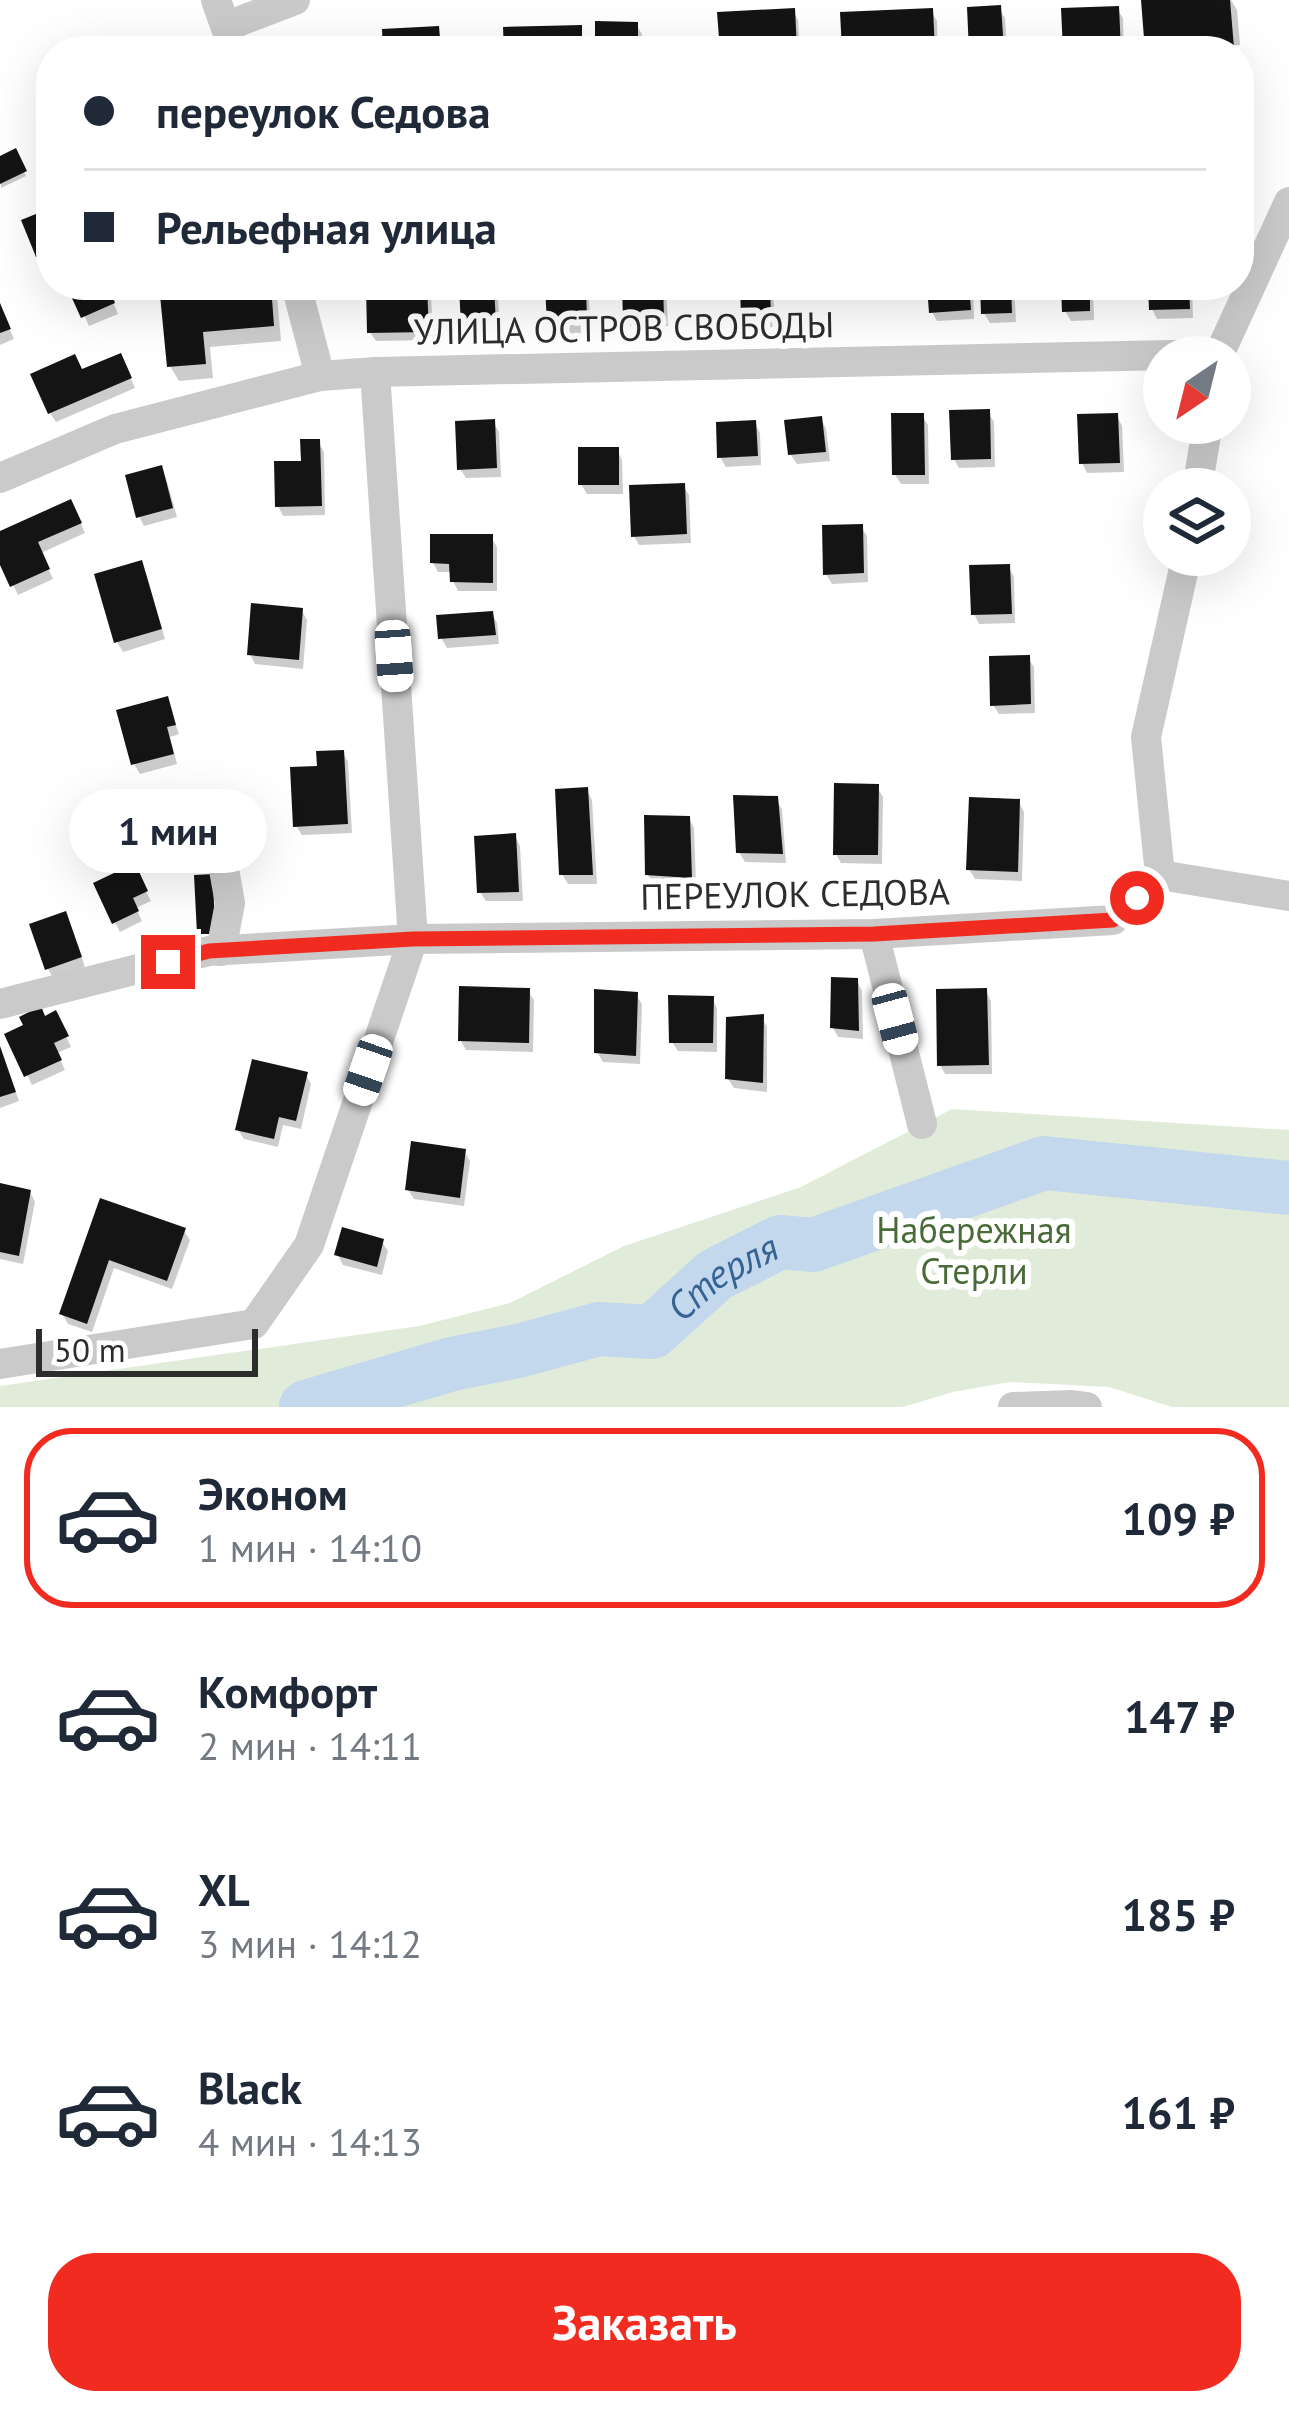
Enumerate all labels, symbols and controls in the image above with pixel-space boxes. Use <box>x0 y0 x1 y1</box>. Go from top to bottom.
text: переулок Седова <box>156 82 491 140</box>
text: Рельефная улица <box>156 198 497 256</box>
street label: УЛИЦА ОСТРОВ СВОБОДЫ <box>413 300 835 355</box>
north arrow <box>1143 336 1251 444</box>
map controls <box>1143 336 1251 576</box>
button: layers <box>1143 468 1251 576</box>
car <box>374 619 414 693</box>
callout: 1 мин <box>69 788 267 872</box>
text: 1 мин <box>118 805 218 856</box>
street label: ПЕРЕУЛОК СЕДОВА <box>640 867 950 920</box>
route start <box>1110 871 1164 925</box>
route end <box>141 935 195 989</box>
car <box>868 980 922 1058</box>
car <box>339 1030 397 1110</box>
park label: Набережная Стерли <box>876 1206 1072 1294</box>
water label: Стерля <box>656 1221 787 1332</box>
scale bar <box>36 1323 258 1376</box>
text: 50 m <box>54 1328 126 1371</box>
icon: car <box>54 1464 162 1572</box>
text: Эконом <box>198 1464 348 1522</box>
text: 109 ₽ <box>1122 1489 1235 1547</box>
text: 1 мин · 14:10 <box>198 1522 422 1573</box>
icon: car <box>54 1662 162 1770</box>
text: Комфорт <box>198 1662 377 1720</box>
text: 147 ₽ <box>1124 1687 1235 1745</box>
text: 2 мин · 14:11 <box>198 1720 422 1771</box>
icon: car <box>54 1860 162 1968</box>
text: XL <box>198 1860 250 1918</box>
text: 185 ₽ <box>1122 1885 1235 1943</box>
text: 3 мин · 14:12 <box>198 1918 422 1969</box>
icon: car <box>54 2058 162 2166</box>
text: Black <box>198 2058 302 2116</box>
text: 161 ₽ <box>1122 2083 1235 2141</box>
text: 4 мин · 14:13 <box>198 2116 422 2167</box>
button: Заказать <box>48 2253 1241 2391</box>

